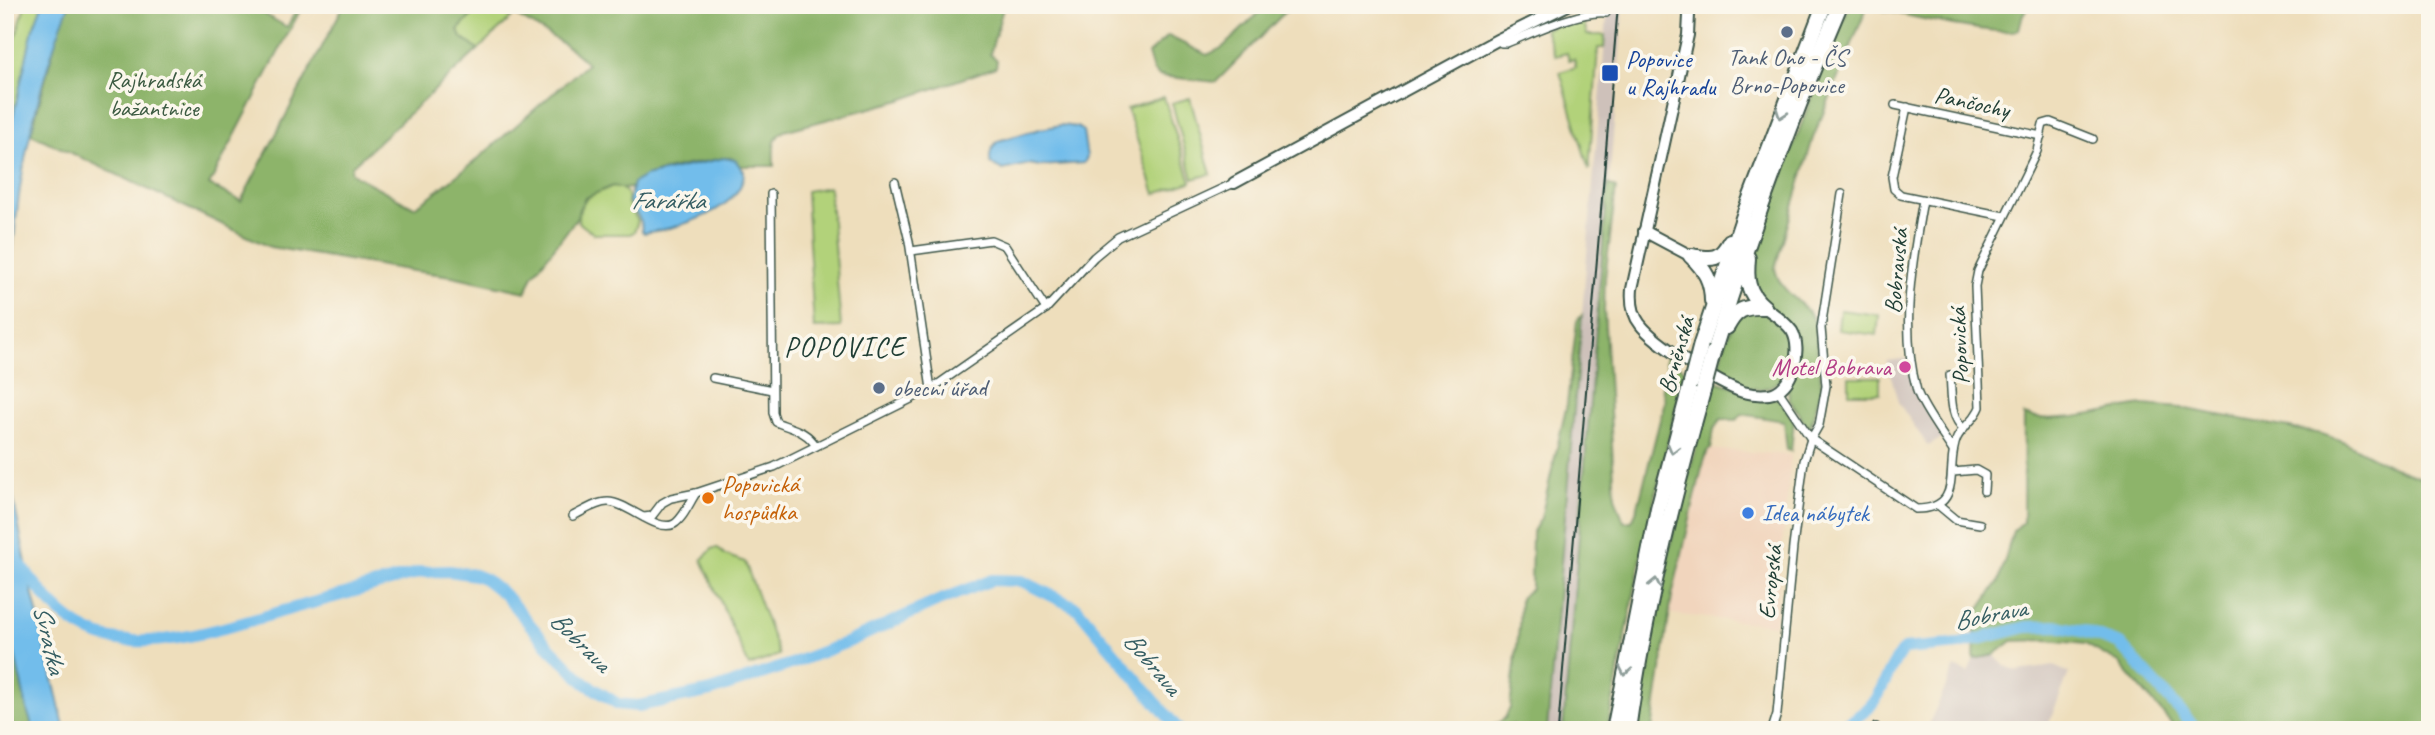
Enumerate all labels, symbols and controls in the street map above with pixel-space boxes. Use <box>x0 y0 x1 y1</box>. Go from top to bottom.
marker: Tank Ono - ČS Brno-Popovice <box>1779 24 1795 40</box>
place label: Tank Ono - ČS Brno-Popovice <box>1728 42 1851 100</box>
place label: Popovice u Rajhradu <box>1626 44 1717 102</box>
marker: Popovice u Rajhradu <box>1600 63 1620 83</box>
park label: Rajhradská bažantnice <box>107 65 204 123</box>
street label: Pančochy <box>1932 79 2014 125</box>
one-way arrow <box>1775 108 1789 120</box>
water label: Farářka <box>631 184 707 217</box>
street label: Bobravská <box>1877 225 1915 315</box>
street label: Popovická <box>1942 304 1976 385</box>
street label: Brněnská <box>1651 311 1702 397</box>
district label: POPOVICE <box>784 329 907 364</box>
place label: Motel Bobrava <box>1772 352 1892 382</box>
marker: Motel Bobrava <box>1897 359 1913 375</box>
place label: obecní úřad <box>893 373 990 403</box>
marker: obecní úřad <box>871 380 887 396</box>
one-way arrow <box>1667 443 1682 455</box>
place label: Popovická hospůdka <box>722 469 802 527</box>
marker: Popovická hospůdka <box>700 490 716 506</box>
place label: Idea nábytek <box>1762 498 1871 528</box>
marker: Idea nábytek <box>1740 505 1756 521</box>
street label: Evropská <box>1751 541 1789 620</box>
one-way arrow <box>1647 577 1662 589</box>
water label: Bobrava <box>1951 591 2032 638</box>
water label: Svratka <box>26 602 74 679</box>
water label: Bobrava <box>543 604 621 681</box>
water label: Bobrava <box>1116 625 1191 704</box>
one-way arrow <box>1618 665 1633 677</box>

